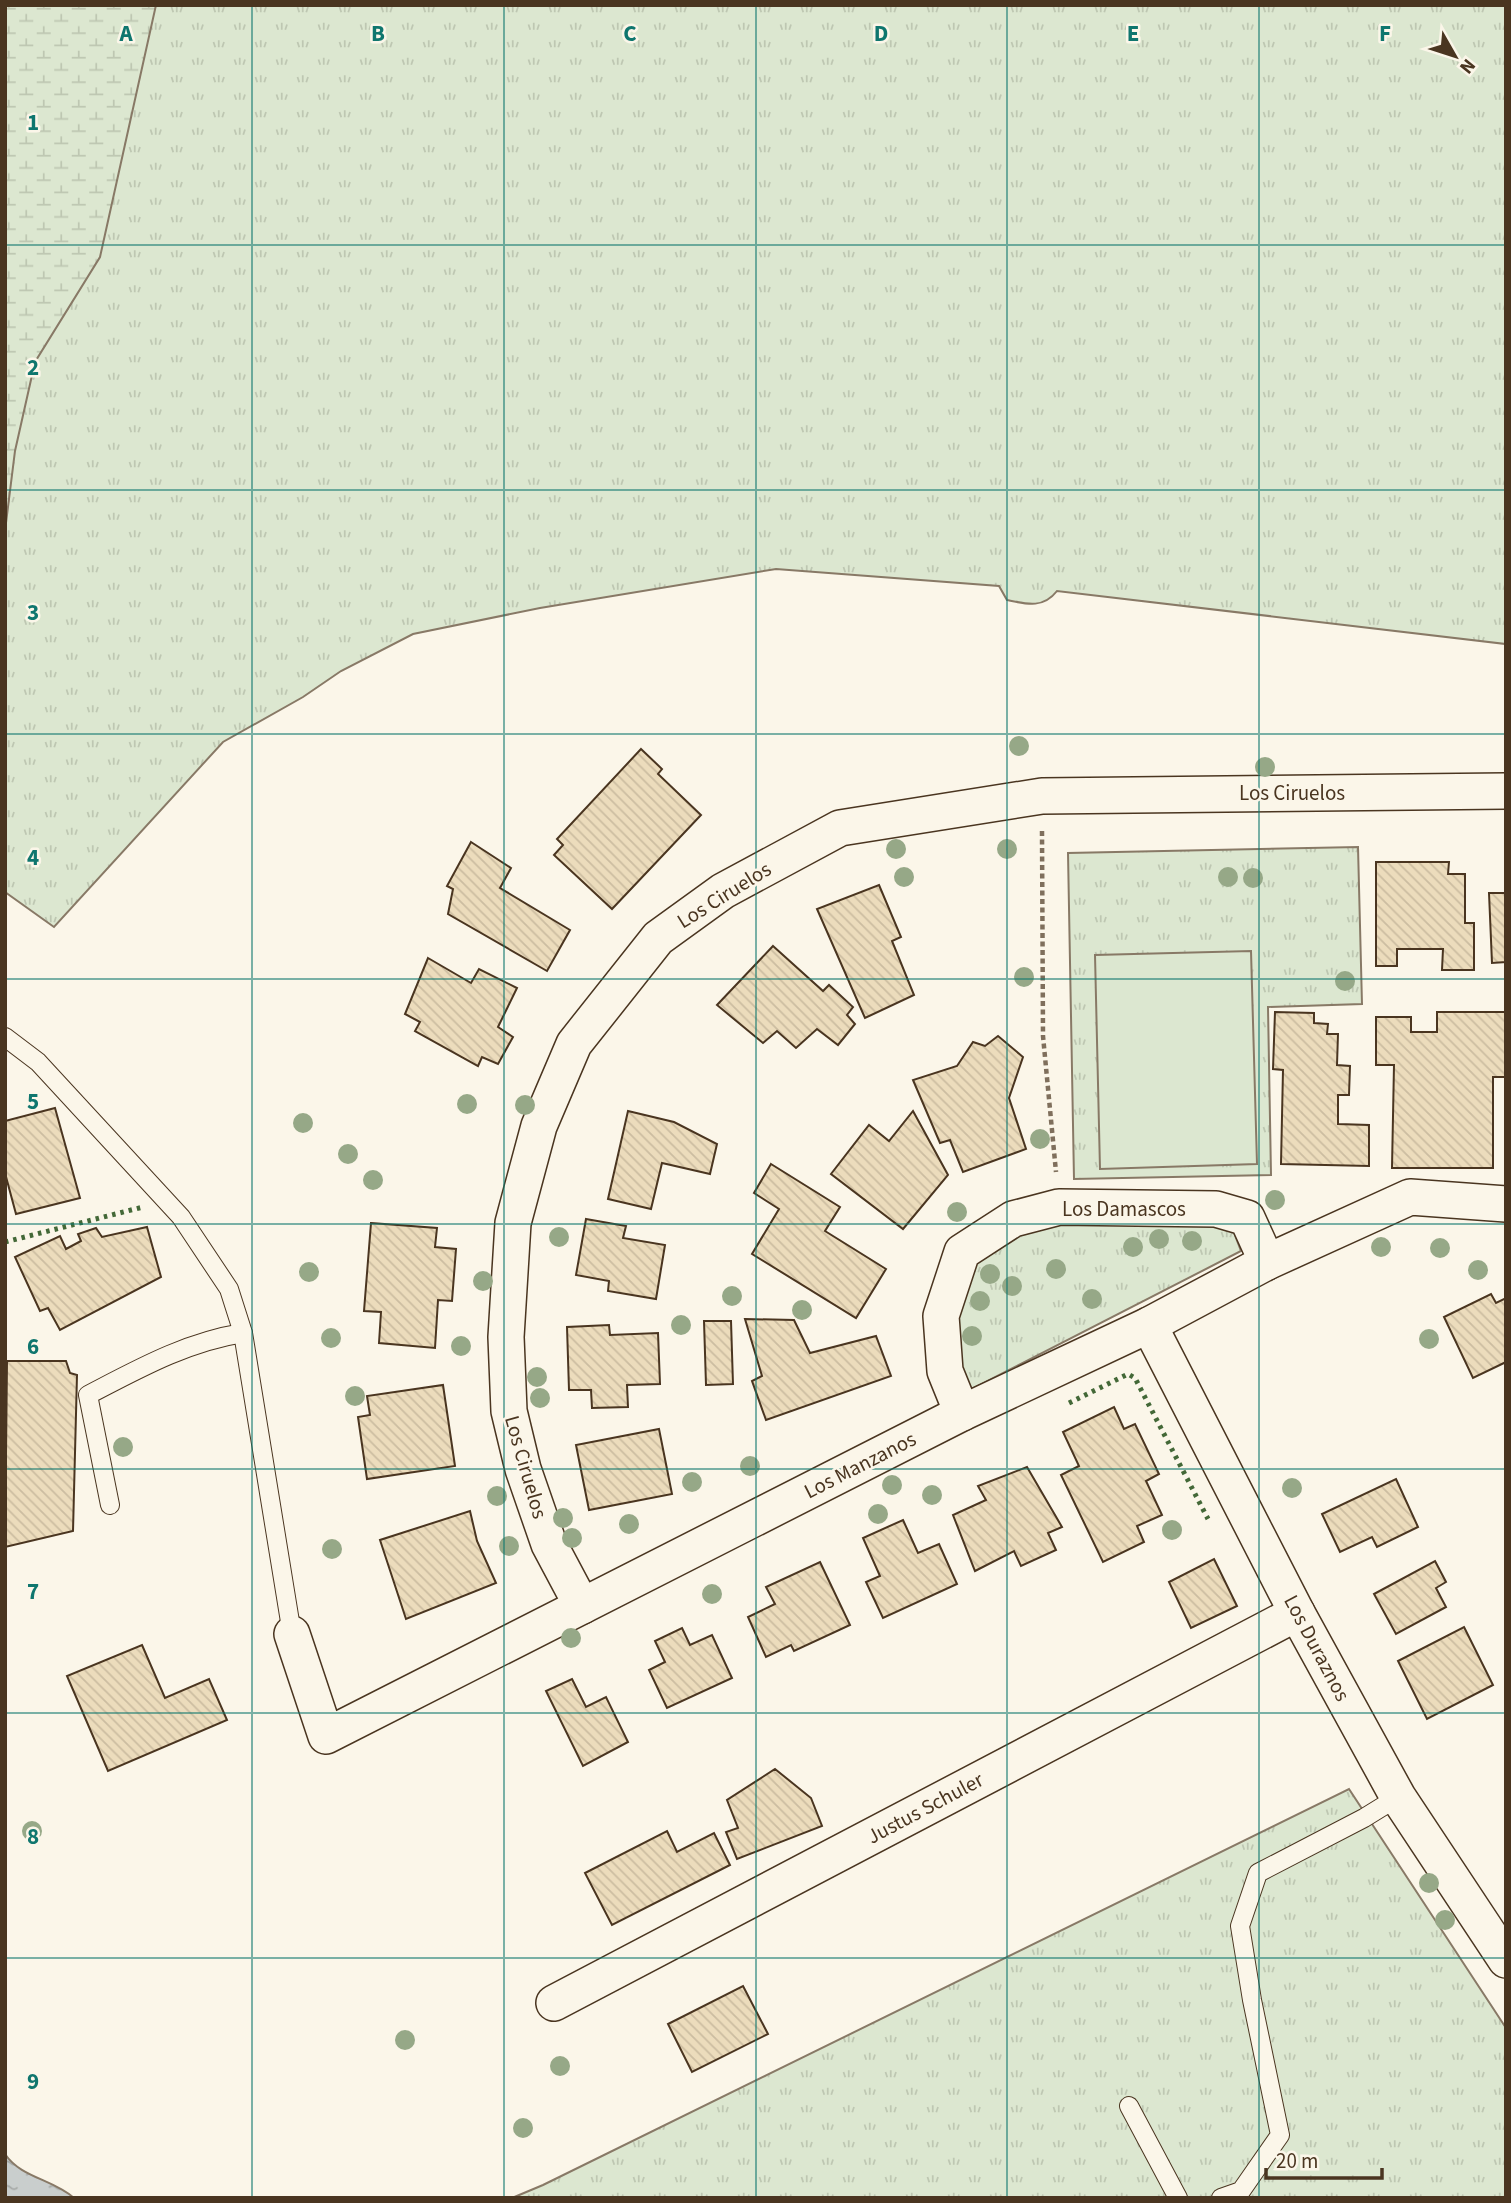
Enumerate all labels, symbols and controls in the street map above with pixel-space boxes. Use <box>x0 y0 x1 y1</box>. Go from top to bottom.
text: A <box>118 17 133 50</box>
text: B <box>371 17 385 50</box>
text: C <box>623 17 637 50</box>
text: D <box>874 17 888 50</box>
text: E <box>1127 17 1139 50</box>
text: F <box>1379 17 1391 50</box>
north arrow <box>1420 21 1490 91</box>
text: N <box>1453 52 1482 79</box>
text: 1 <box>27 106 39 139</box>
text: 2 <box>27 351 39 384</box>
text: 3 <box>27 596 39 629</box>
street label: Los Ciruelos <box>1239 778 1345 808</box>
text: 4 <box>27 841 39 874</box>
street label: Los Ciruelos <box>671 854 777 936</box>
text: 5 <box>27 1085 39 1118</box>
street label: Los Damascos <box>1062 1194 1186 1224</box>
text: 6 <box>27 1330 39 1363</box>
street label: Los Ciruelos <box>497 1412 555 1522</box>
street label: Los Manzanos <box>799 1424 921 1506</box>
text: 7 <box>27 1575 39 1608</box>
street label: Los Duraznos <box>1276 1589 1358 1707</box>
street label: Justus Schuler <box>861 1764 989 1851</box>
text: 8 <box>27 1820 39 1853</box>
text: 9 <box>27 2065 39 2098</box>
scale bar <box>1266 2136 1382 2180</box>
text: 20 m <box>1276 2146 1318 2176</box>

